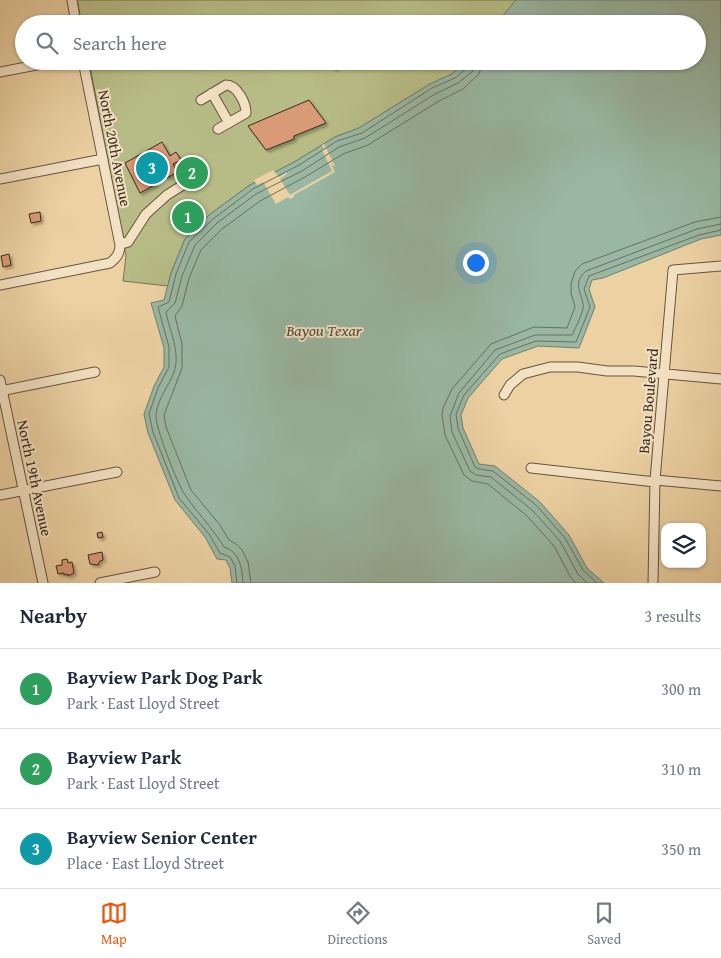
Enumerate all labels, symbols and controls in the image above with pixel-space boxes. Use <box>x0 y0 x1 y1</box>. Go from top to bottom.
search box <box>15 15 706 70</box>
icon: search <box>33 29 61 57</box>
text: Search here <box>73 29 167 57</box>
street label: North 20th Avenue <box>93 88 137 208</box>
pin: 3 <box>136 149 168 187</box>
pin: 2 <box>176 154 208 192</box>
pin: 1 <box>172 198 204 236</box>
your location <box>463 250 489 276</box>
water label: Bayou Texar <box>285 318 363 342</box>
street label: Bayou Boulevard <box>633 347 663 455</box>
street label: North 19th Avenue <box>12 418 58 538</box>
map controls <box>661 523 706 568</box>
button: layers <box>661 523 706 568</box>
text: Nearby <box>20 600 87 631</box>
text: 3 results <box>644 604 701 628</box>
text: Bayview Park Dog Park <box>67 663 263 691</box>
text: 1 <box>32 677 40 701</box>
text: 300 m <box>661 677 701 701</box>
text: Park · East Lloyd Street <box>67 691 220 715</box>
text: Bayview Park <box>67 743 181 771</box>
text: 2 <box>32 757 40 781</box>
text: 310 m <box>661 757 701 781</box>
text: Park · East Lloyd Street <box>67 771 220 795</box>
text: Bayview Senior Center <box>67 823 257 851</box>
text: 3 <box>32 837 40 861</box>
text: 350 m <box>661 837 701 861</box>
text: Place · East Lloyd Street <box>67 851 224 875</box>
tab: Map <box>100 899 128 949</box>
tab: Directions <box>327 899 388 949</box>
tab: Saved <box>587 899 621 949</box>

